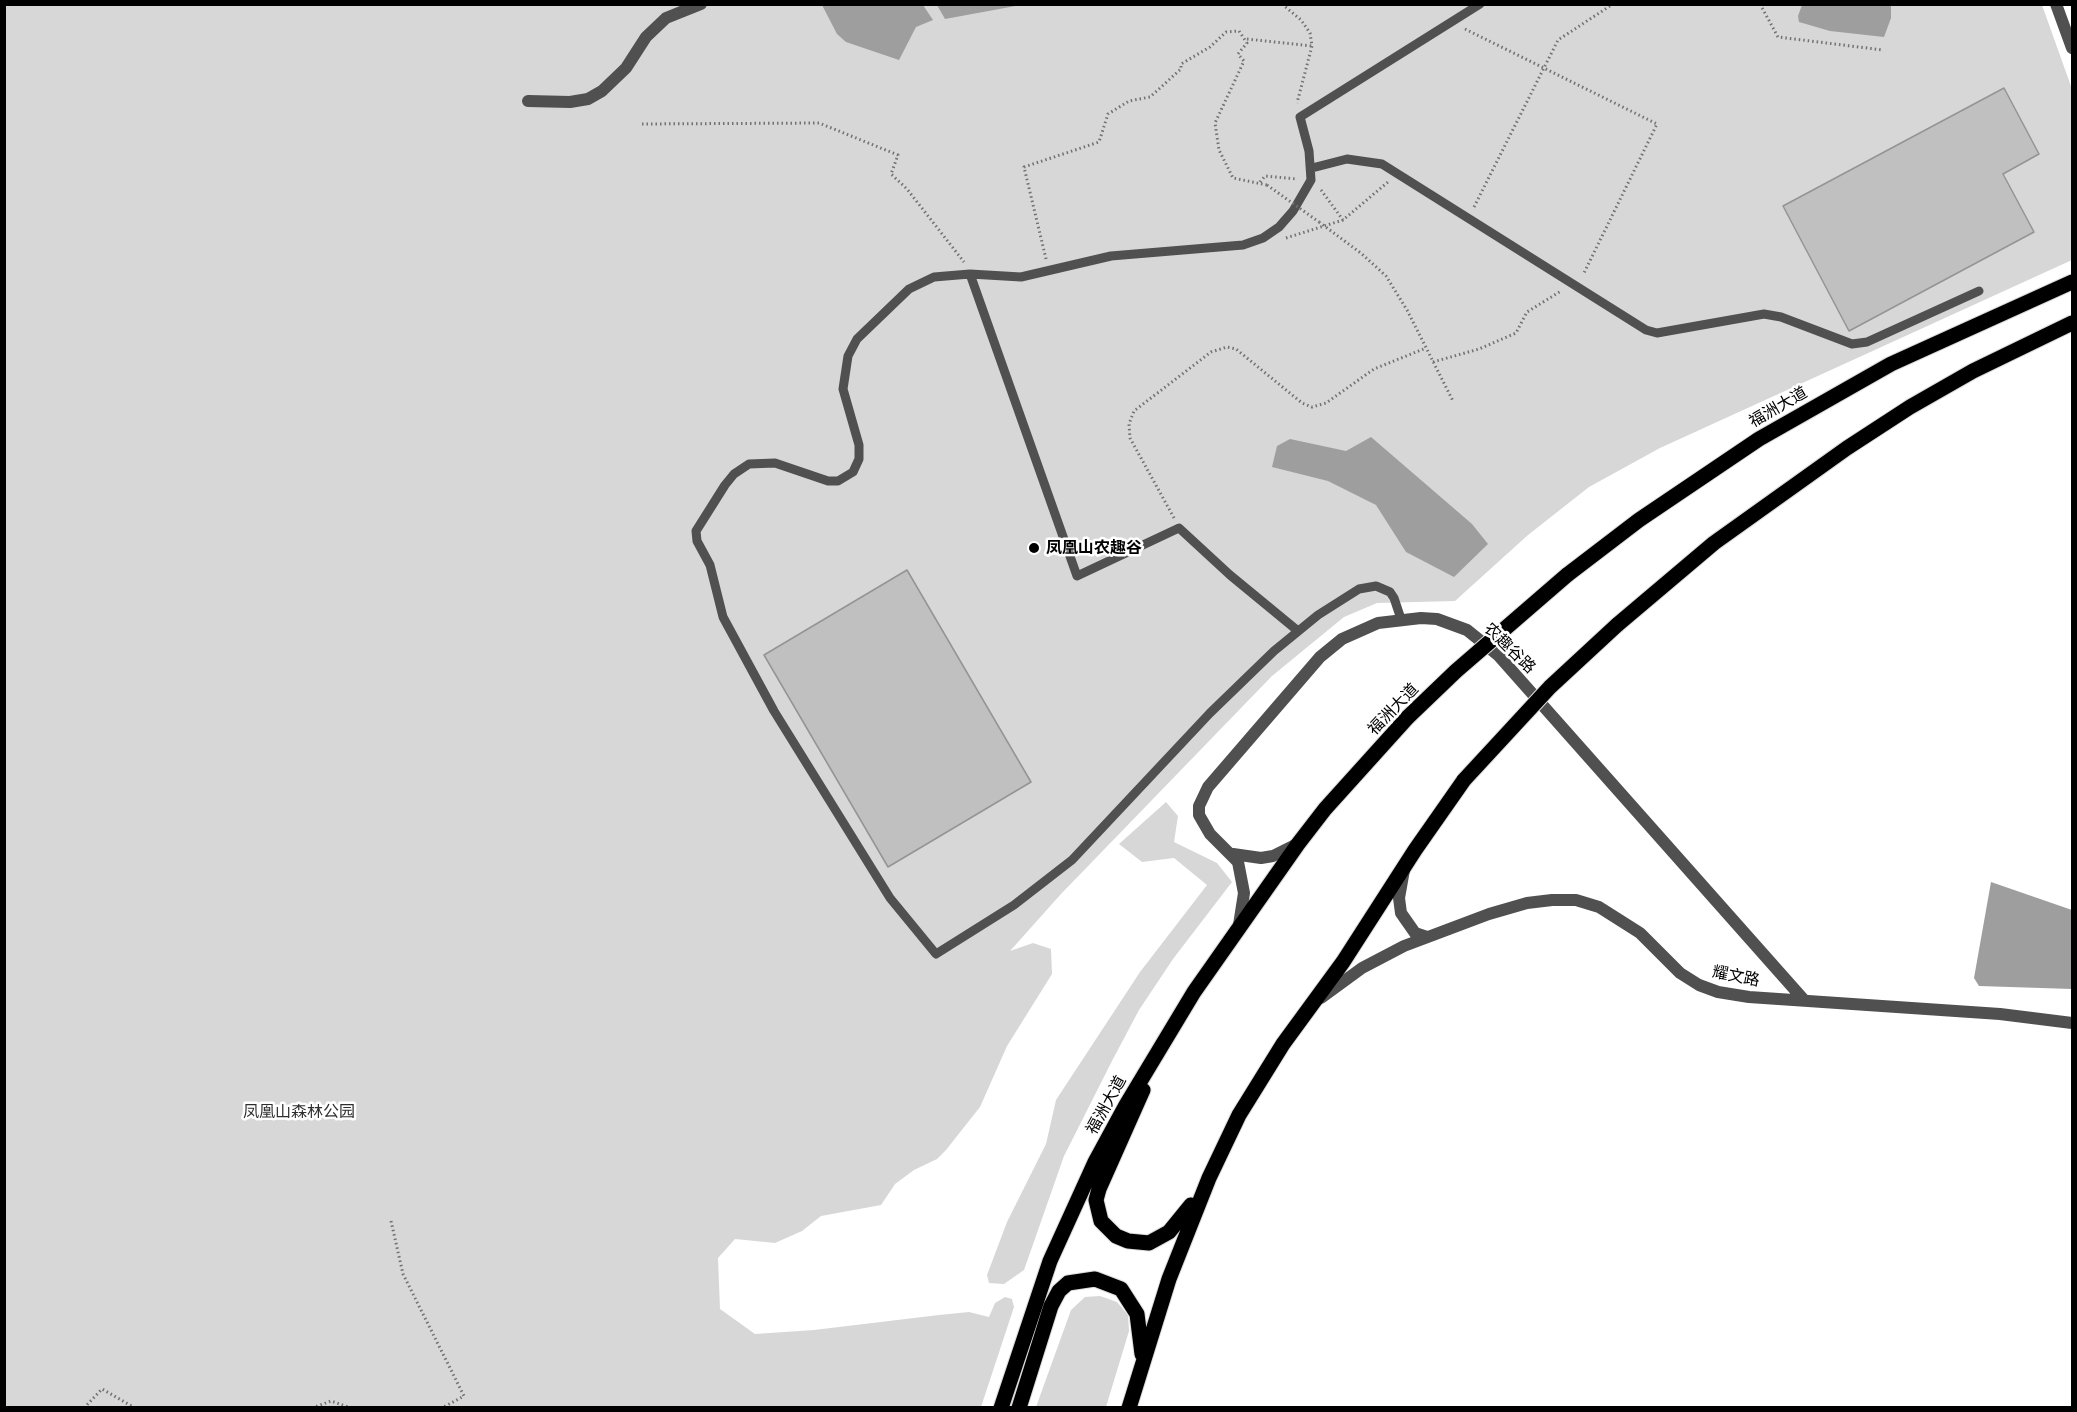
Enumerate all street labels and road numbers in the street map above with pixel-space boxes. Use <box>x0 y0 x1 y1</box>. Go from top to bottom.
street label: 福洲大道 <box>1745 383 1811 431</box>
street label: 农趣谷路 <box>1480 619 1540 677</box>
street label: 福洲大道 <box>1364 679 1422 739</box>
street label: 耀文路 <box>1711 962 1761 990</box>
street label: 福洲大道 <box>1082 1072 1130 1138</box>

